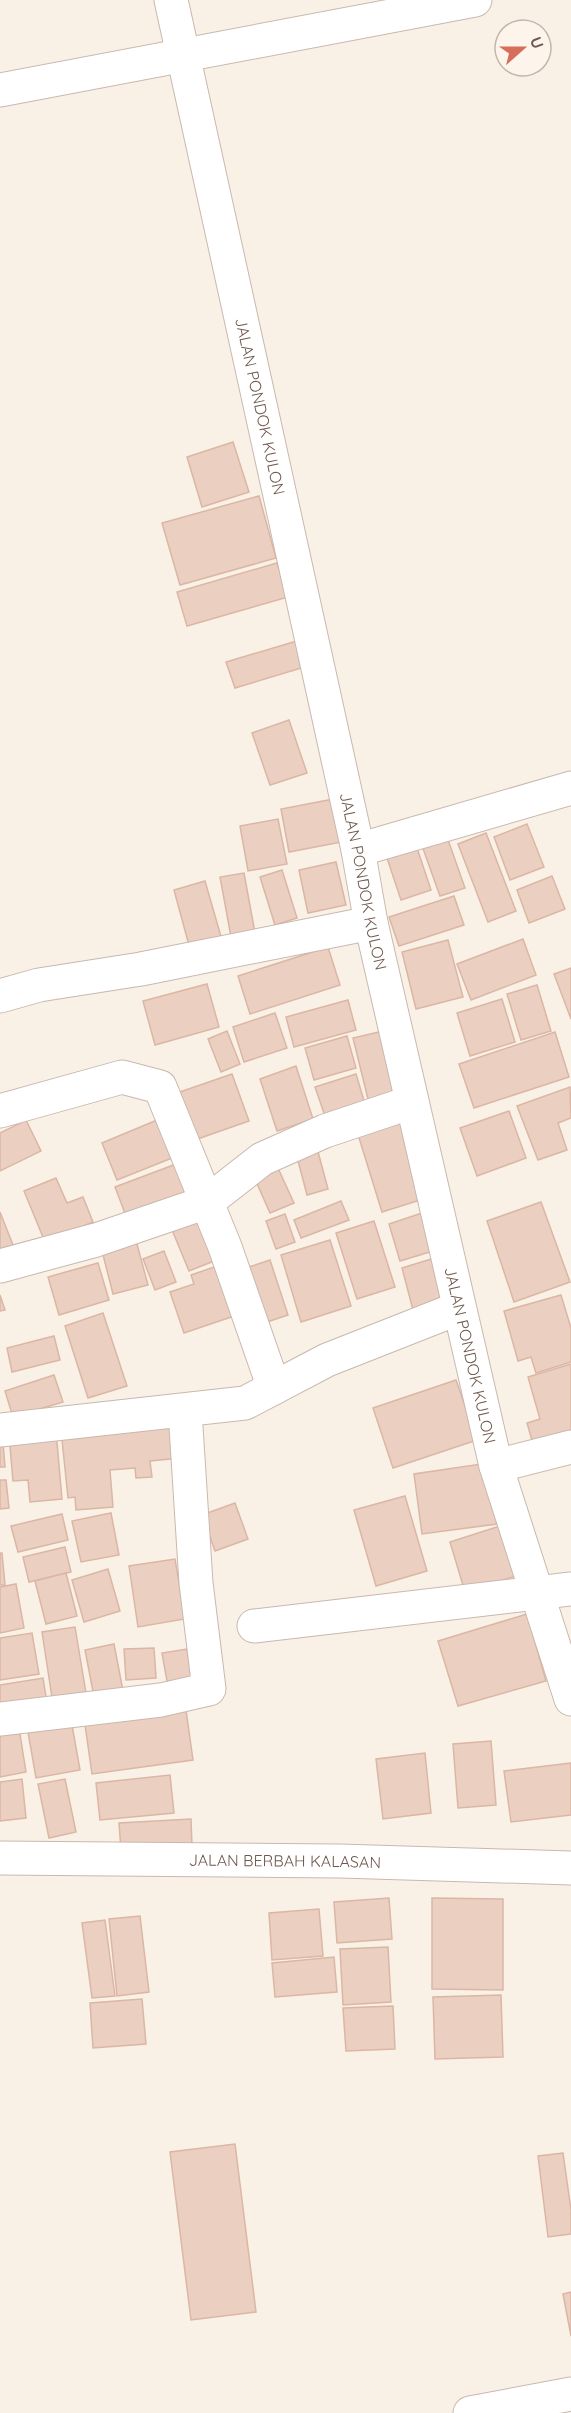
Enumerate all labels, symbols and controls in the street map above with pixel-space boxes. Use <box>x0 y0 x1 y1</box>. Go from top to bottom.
north arrow <box>493 18 553 78</box>
text: U <box>526 34 548 51</box>
street label: JALAN PONDOK KULON <box>231 316 290 497</box>
street label: JALAN PONDOK KULON <box>336 790 392 972</box>
street label: JALAN PONDOK KULON <box>440 1265 501 1446</box>
street label: JALAN BERBAH KALASAN <box>189 1850 381 1872</box>

